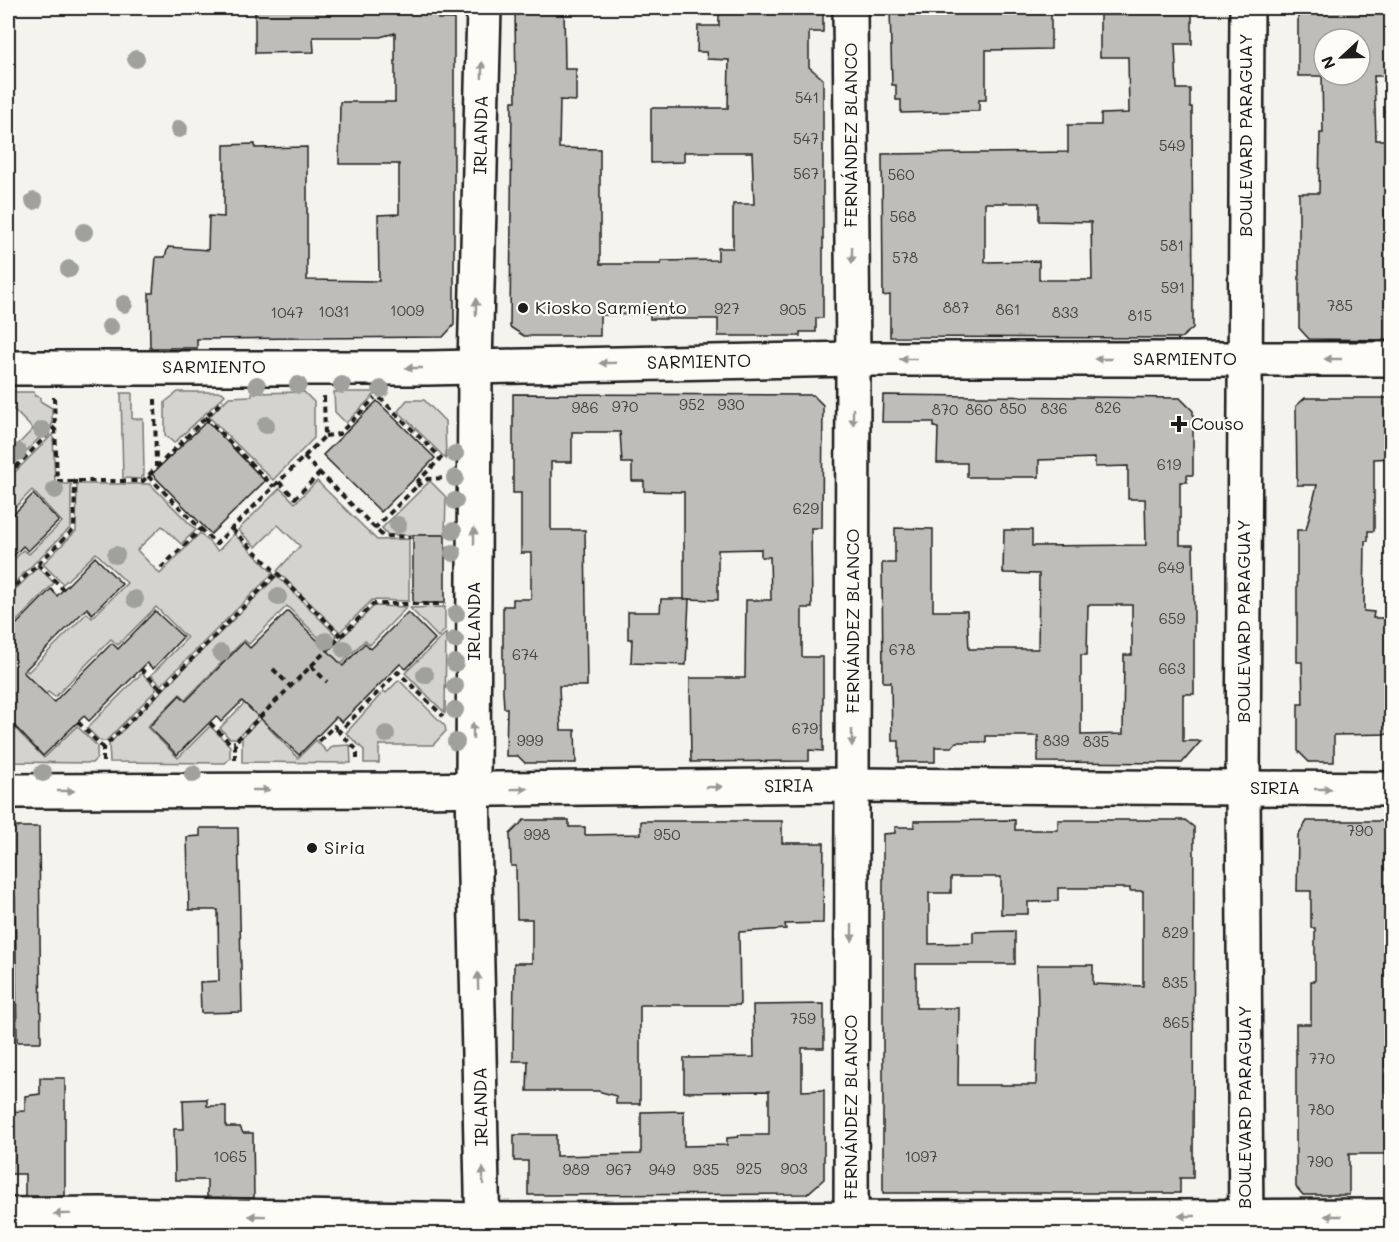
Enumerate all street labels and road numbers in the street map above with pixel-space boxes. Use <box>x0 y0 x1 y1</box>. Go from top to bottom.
street label: BOULEVARD PARAGUAY <box>1233 33 1257 237</box>
street label: FERNÁNDEZ BLANCO <box>838 43 862 228</box>
street label: IRLANDA <box>467 95 493 175</box>
street label: SARMIENTO <box>1133 346 1237 370</box>
street label: SARMIENTO <box>647 348 751 374</box>
street label: SARMIENTO <box>162 354 266 378</box>
street label: BOULEVARD PARAGUAY <box>1231 519 1255 723</box>
street label: FERNÁNDEZ BLANCO <box>840 529 864 714</box>
street label: IRLANDA <box>461 581 485 661</box>
street label: SIRIA <box>764 773 814 797</box>
street label: SIRIA <box>1250 775 1300 799</box>
street label: BOULEVARD PARAGUAY <box>1232 1005 1256 1209</box>
street label: FERNÁNDEZ BLANCO <box>838 1015 862 1200</box>
street label: IRLANDA <box>467 1067 493 1147</box>

